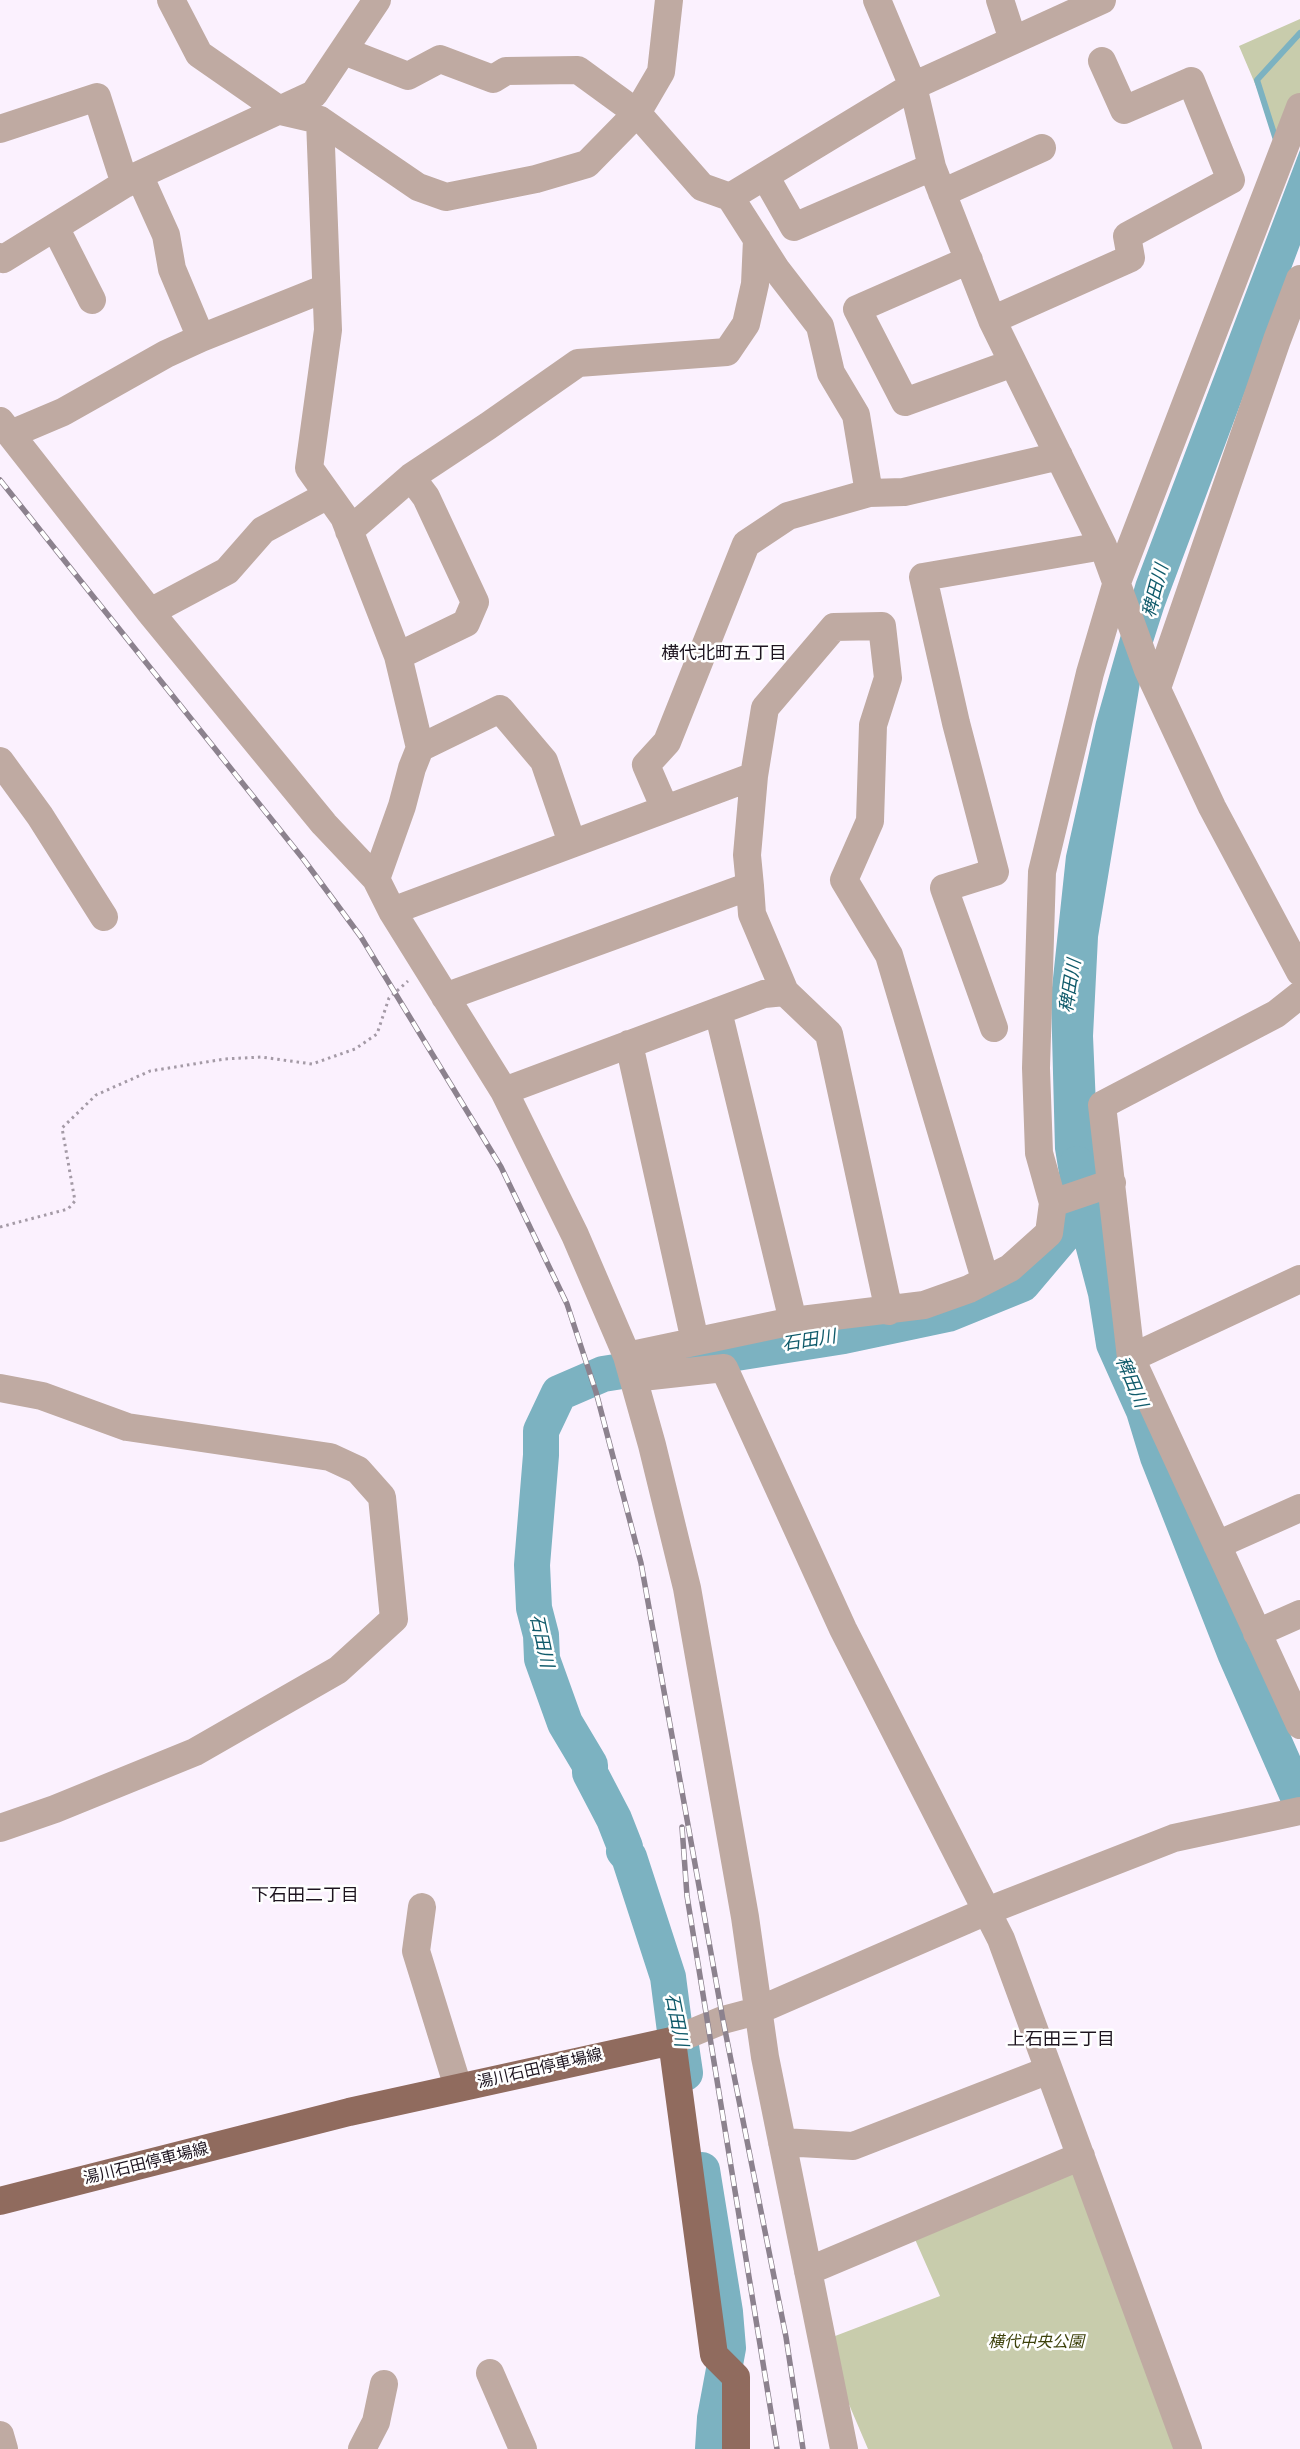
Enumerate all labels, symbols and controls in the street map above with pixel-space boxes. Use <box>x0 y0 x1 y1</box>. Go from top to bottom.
water label: 稗田川 <box>1139 562 1173 620</box>
district label: 横代北町五丁目 <box>661 643 787 665</box>
water label: 稗田川 <box>1056 958 1086 1014</box>
water label: 石田川 <box>781 1326 837 1356</box>
water label: 稗田川 <box>1111 1353 1151 1411</box>
water label: 石田川 <box>525 1612 557 1670</box>
district label: 下石田二丁目 <box>251 1885 359 1907</box>
water label: 石田川 <box>660 1991 692 2049</box>
district label: 上石田三丁目 <box>1007 2029 1115 2051</box>
street label: 湯川石田停車場線 <box>475 2045 605 2093</box>
street label: 湯川石田停車場線 <box>82 2139 210 2189</box>
park label: 横代中央公園 <box>988 2332 1084 2352</box>

